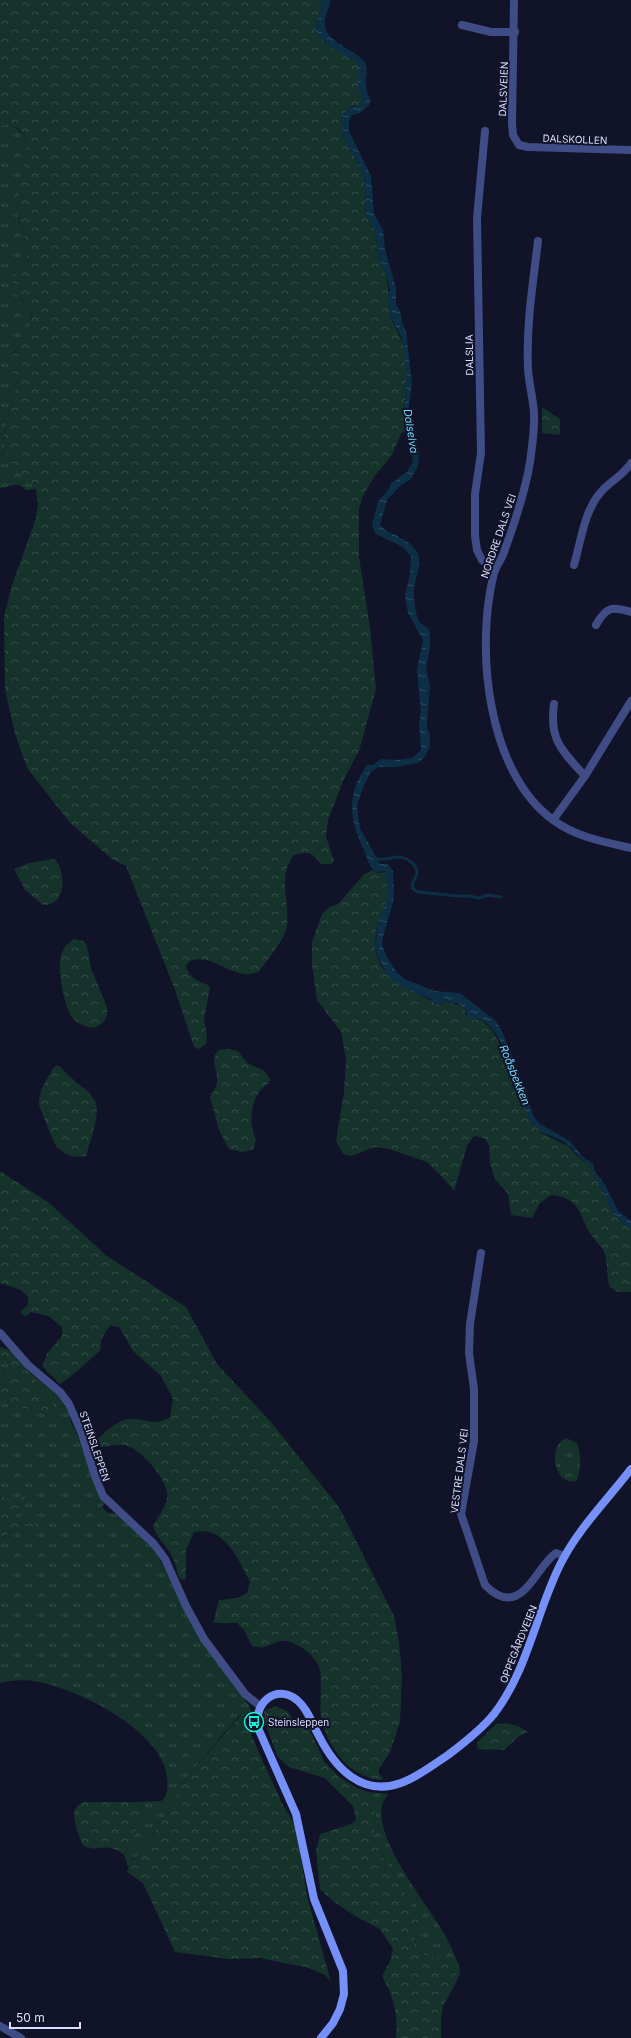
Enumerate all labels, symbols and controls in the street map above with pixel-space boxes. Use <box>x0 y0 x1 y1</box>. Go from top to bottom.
street label: DALSVEIEN <box>496 61 510 117</box>
street label: DALSKOLLEN <box>542 132 608 146</box>
street label: DALSLIA <box>463 334 475 376</box>
water label: Dalselva <box>401 408 421 455</box>
street label: NORDRE DALS VEI <box>478 492 518 580</box>
water label: Roåsbekken <box>497 1043 534 1108</box>
street label: STEINSLEPPEN <box>77 1409 113 1483</box>
street label: VESTRE DALS VEI <box>448 1428 470 1514</box>
street label: OPPEGÅRDVEIEN <box>496 1603 539 1685</box>
bus stop icon: Steinsleppen <box>243 1711 265 1733</box>
place label: Steinsleppen <box>268 1716 329 1728</box>
scale bar <box>10 2004 80 2030</box>
text: 50 m <box>16 2010 45 2025</box>

